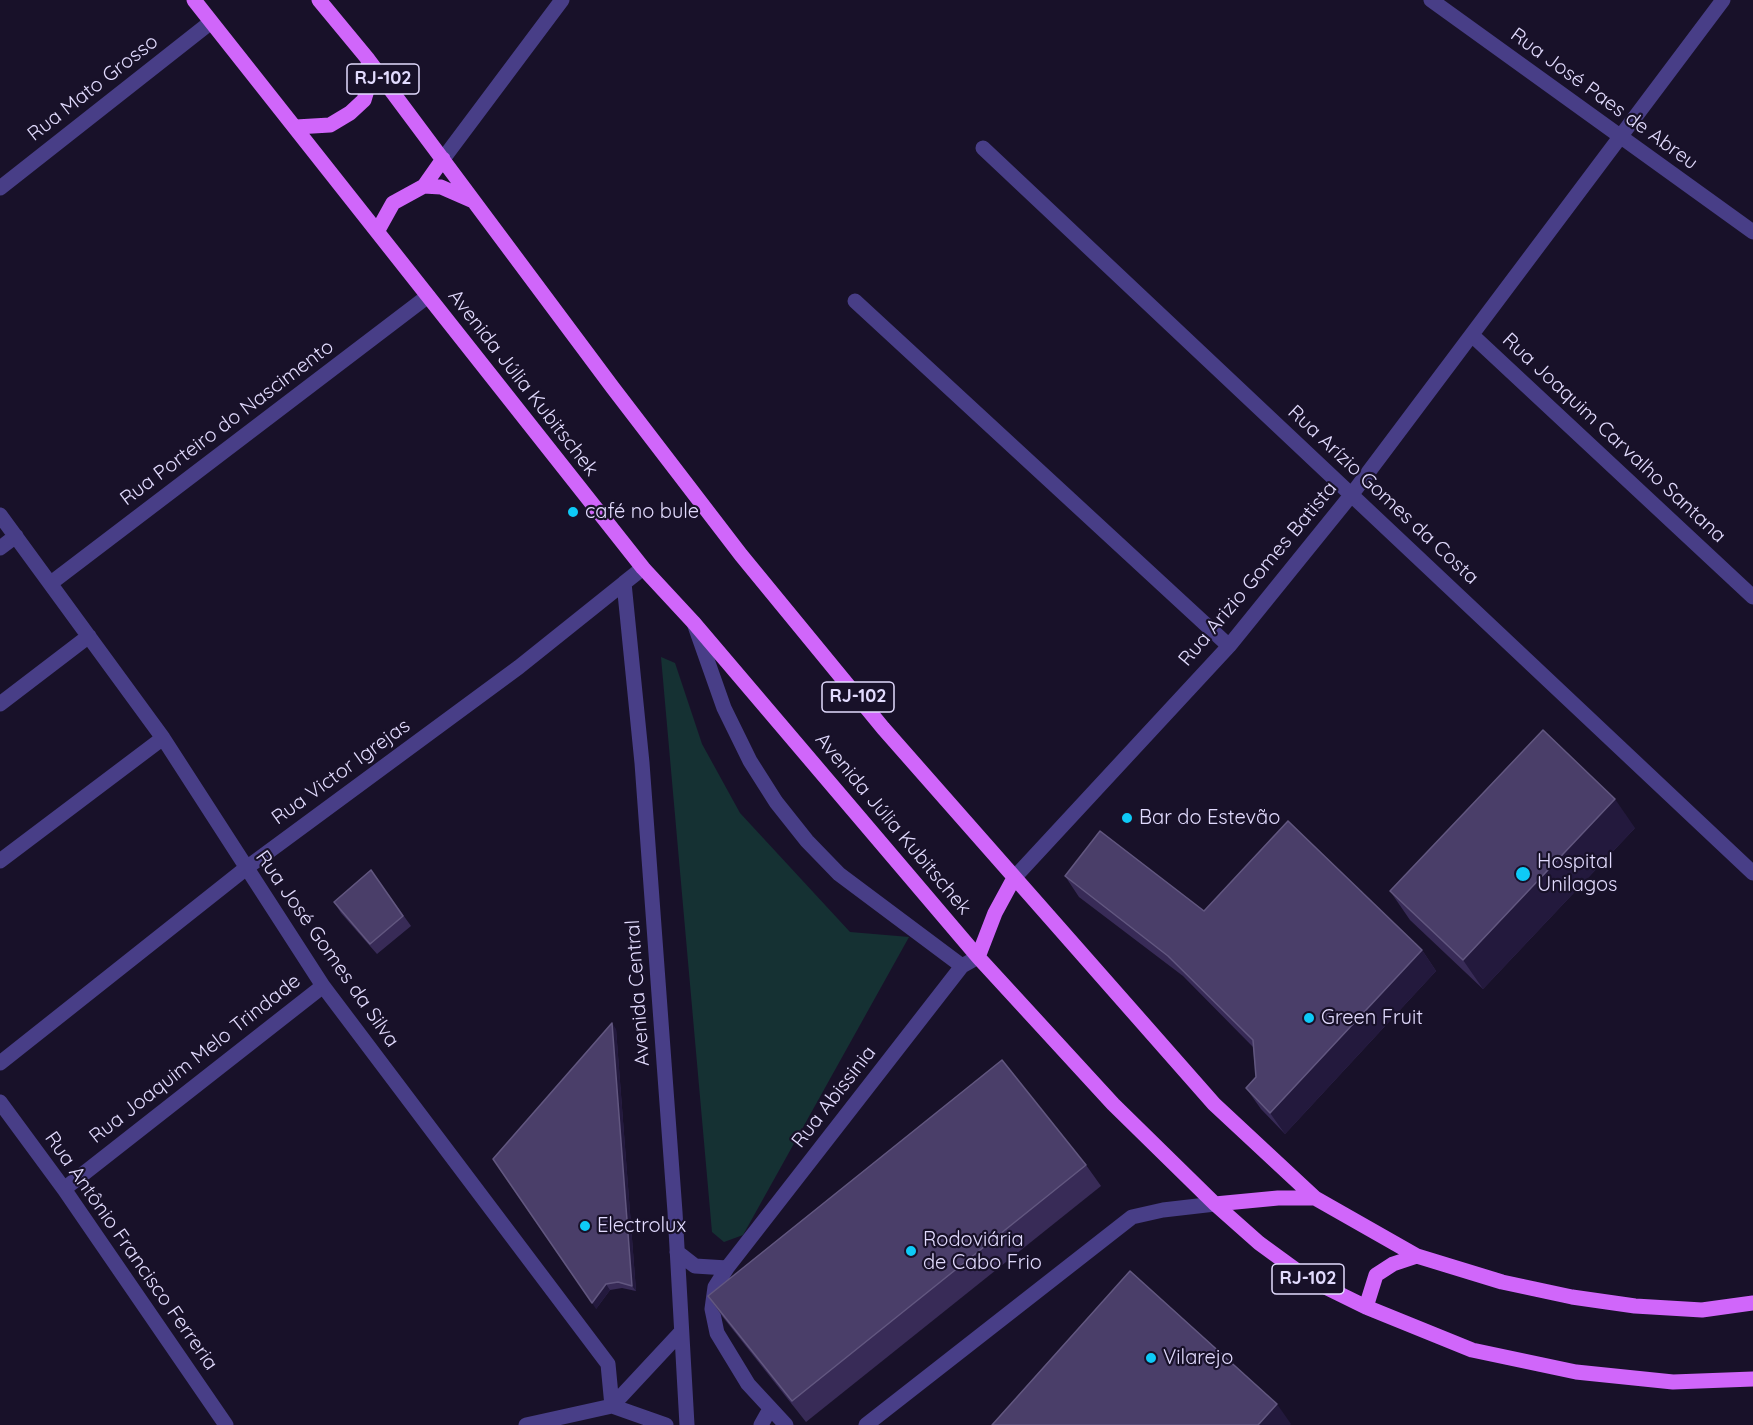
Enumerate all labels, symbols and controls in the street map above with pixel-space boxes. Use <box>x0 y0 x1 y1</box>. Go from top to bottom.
street label: Rua José Paes de Abreu <box>1506 23 1702 175</box>
street label: Rua Mato Grosso <box>23 30 163 146</box>
road number: RJ-102 <box>347 64 419 94</box>
street label: Avenida Júlia Kubitschek <box>443 285 603 481</box>
street label: Rua Joaquim Carvalho Santana <box>1497 328 1731 548</box>
street label: Rua Porteiro do Nascimento <box>116 335 338 511</box>
street label: Rua Arízio Gomes da Costa <box>1283 400 1483 590</box>
street label: Rua Arizio Gomes Batista <box>1174 477 1342 671</box>
place label: café no bule <box>585 500 699 524</box>
marker: café no bule <box>566 505 580 519</box>
road number: RJ-102 <box>822 682 894 712</box>
street label: Rua Victor Igrejas <box>267 714 415 830</box>
street label: Avenida Júlia Kubitschek <box>810 728 976 920</box>
place label: Bar do Estevão <box>1139 806 1280 830</box>
marker: Bar do Estevão <box>1120 811 1134 825</box>
street label: Rua José Gomes da Silva <box>250 846 404 1052</box>
place label: Hospital Unilagos <box>1537 850 1617 897</box>
marker: Hospital Unilagos <box>1514 865 1532 883</box>
street label: Avenida Central <box>621 919 655 1067</box>
street label: Rua Joaquim Melo Trindade <box>85 969 305 1149</box>
place label: Green Fruit <box>1321 1006 1423 1030</box>
marker: Green Fruit <box>1302 1011 1316 1025</box>
street label: Rua Abissinia <box>787 1041 881 1153</box>
street label: Rua Antônio Francisco Ferreria <box>39 1127 223 1375</box>
place label: Electrolux <box>597 1214 686 1238</box>
marker: Electrolux <box>578 1219 592 1233</box>
place label: Rodoviária de Cabo Frio <box>923 1228 1042 1275</box>
marker: Rodoviária de Cabo Frio <box>904 1244 918 1258</box>
road number: RJ-102 <box>1272 1264 1344 1294</box>
place label: Vilarejo <box>1163 1346 1233 1370</box>
marker: Vilarejo <box>1144 1351 1158 1365</box>

